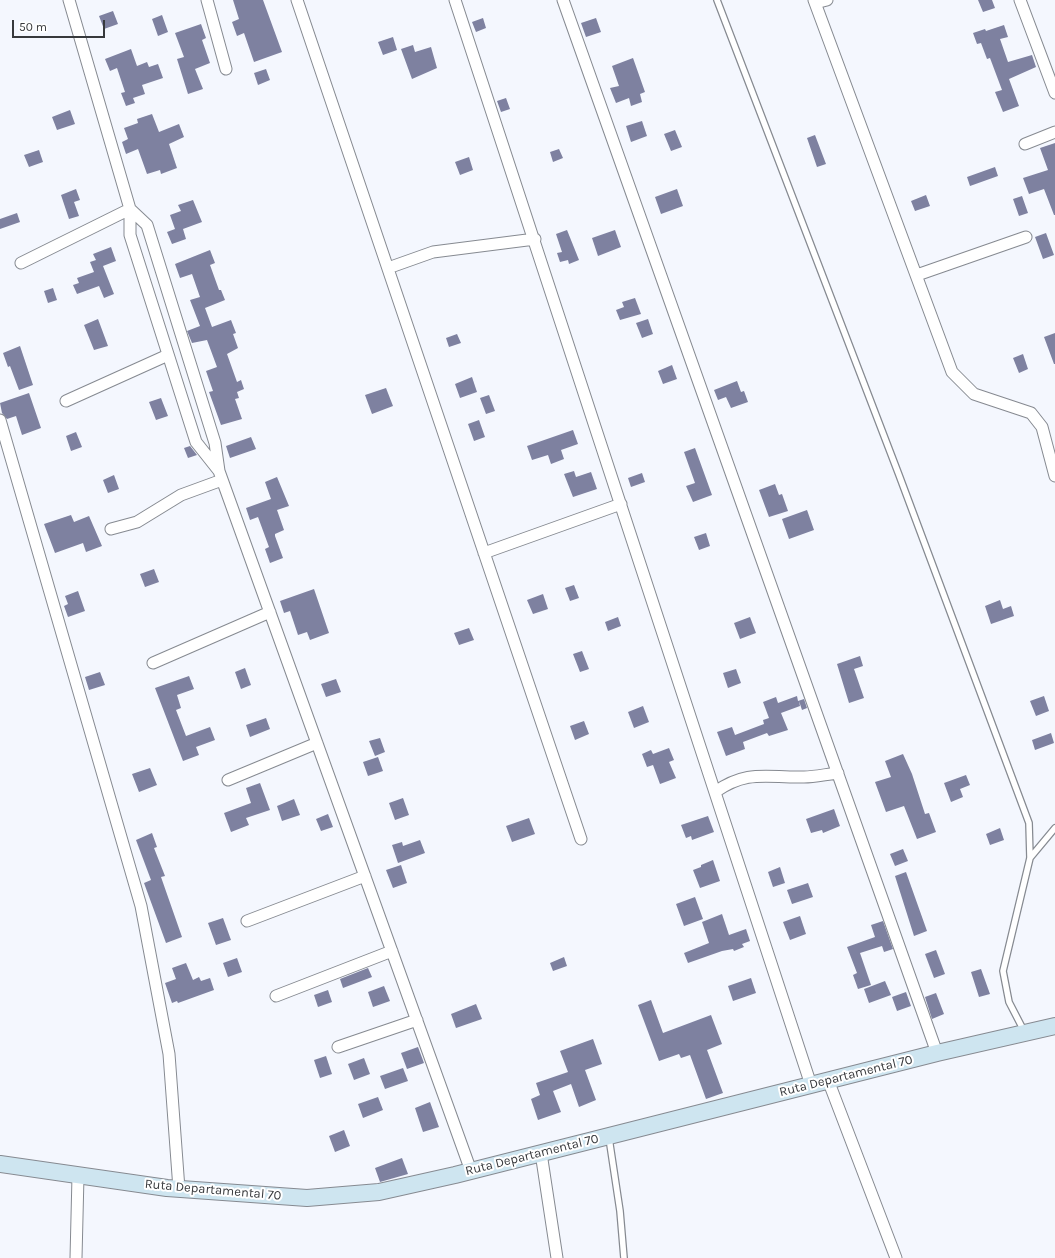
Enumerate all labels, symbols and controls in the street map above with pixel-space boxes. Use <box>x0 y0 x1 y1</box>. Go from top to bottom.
scale bar <box>14 12 107 38</box>
text: 50 m <box>19 20 47 34</box>
street label: Ruta Departamental 70 <box>778 1052 914 1100</box>
street label: Ruta Departamental 70 <box>464 1131 600 1179</box>
street label: Ruta Departamental 70 <box>144 1176 282 1204</box>

